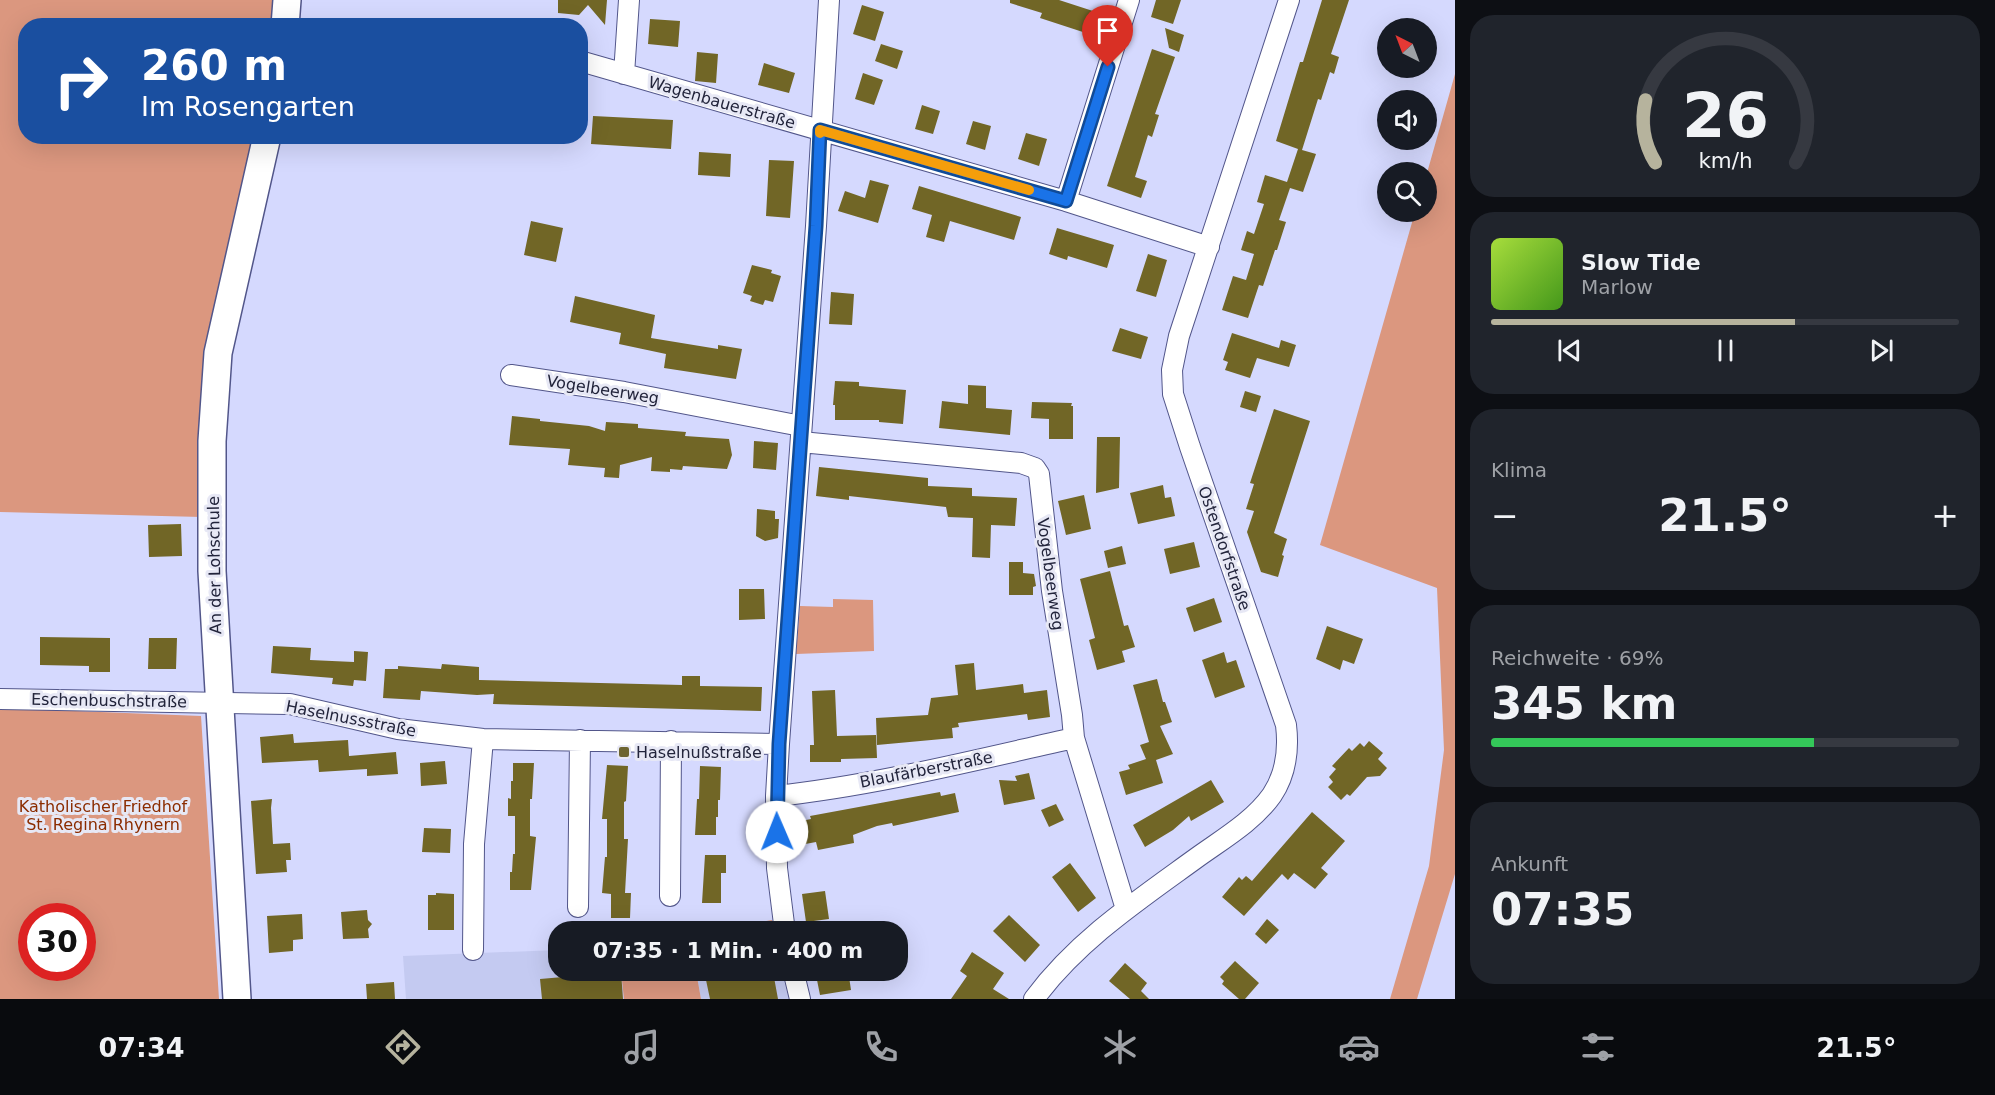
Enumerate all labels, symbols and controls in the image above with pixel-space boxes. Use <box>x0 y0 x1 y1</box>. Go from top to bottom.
pin <box>1082 5 1133 67</box>
icon: arrive <box>1091 14 1124 47</box>
north arrow <box>1377 18 1437 78</box>
map controls <box>1377 18 1437 222</box>
text: 260 m <box>141 41 287 90</box>
icon: right <box>42 42 120 120</box>
street label: Wagenbauerstraße <box>646 72 798 133</box>
text: 26 <box>1682 79 1768 152</box>
button: sound <box>1377 90 1437 150</box>
text: Im Rosengarten <box>141 91 355 122</box>
text: km/h <box>1698 148 1752 173</box>
button: search <box>1377 162 1437 222</box>
text: Slow Tide <box>1581 250 1701 275</box>
text: Marlow <box>1581 275 1653 299</box>
icon: previous <box>1553 334 1586 367</box>
icon: pause <box>1709 334 1742 367</box>
icon: next <box>1865 334 1898 367</box>
street label: Vogelbeerweg <box>545 371 660 408</box>
text: Klima <box>1491 458 1547 482</box>
street label: Ostendorfstraße <box>1194 483 1255 613</box>
text: 21.5° <box>1658 489 1792 542</box>
street label: An der Lohschule <box>204 496 225 634</box>
text: − <box>1491 496 1519 535</box>
text: + <box>1931 496 1959 535</box>
street label: Vogelbeerweg <box>1033 517 1068 632</box>
text: Reichweite · 69% <box>1491 646 1663 670</box>
text: 345 km <box>1491 677 1677 730</box>
street label: Eschenbuschstraße <box>31 690 187 711</box>
street label: Haselnussstraße <box>284 697 418 740</box>
place label: Haselnußstraße <box>636 743 762 762</box>
marker: Haselnußstraße <box>617 745 631 759</box>
street label: Blaufärberstraße <box>858 747 994 792</box>
park label: Katholischer Friedhof St. Regina Rhynern <box>19 797 188 834</box>
position arrow <box>745 800 809 864</box>
text: Ankunft <box>1491 852 1568 876</box>
text: 07:35 <box>1491 883 1634 936</box>
speed limit sign: 30 <box>18 903 96 981</box>
text: 07:35 · 1 Min. · 400 m <box>593 938 863 963</box>
icon: directions <box>382 1026 424 1068</box>
icon: music <box>621 1026 663 1068</box>
icon: phone <box>860 1026 902 1068</box>
icon: climate <box>1099 1026 1141 1068</box>
icon: car <box>1338 1026 1380 1068</box>
icon: filters <box>1577 1026 1619 1068</box>
text: 07:34 <box>99 1032 185 1063</box>
text: 21.5° <box>1816 1032 1896 1063</box>

